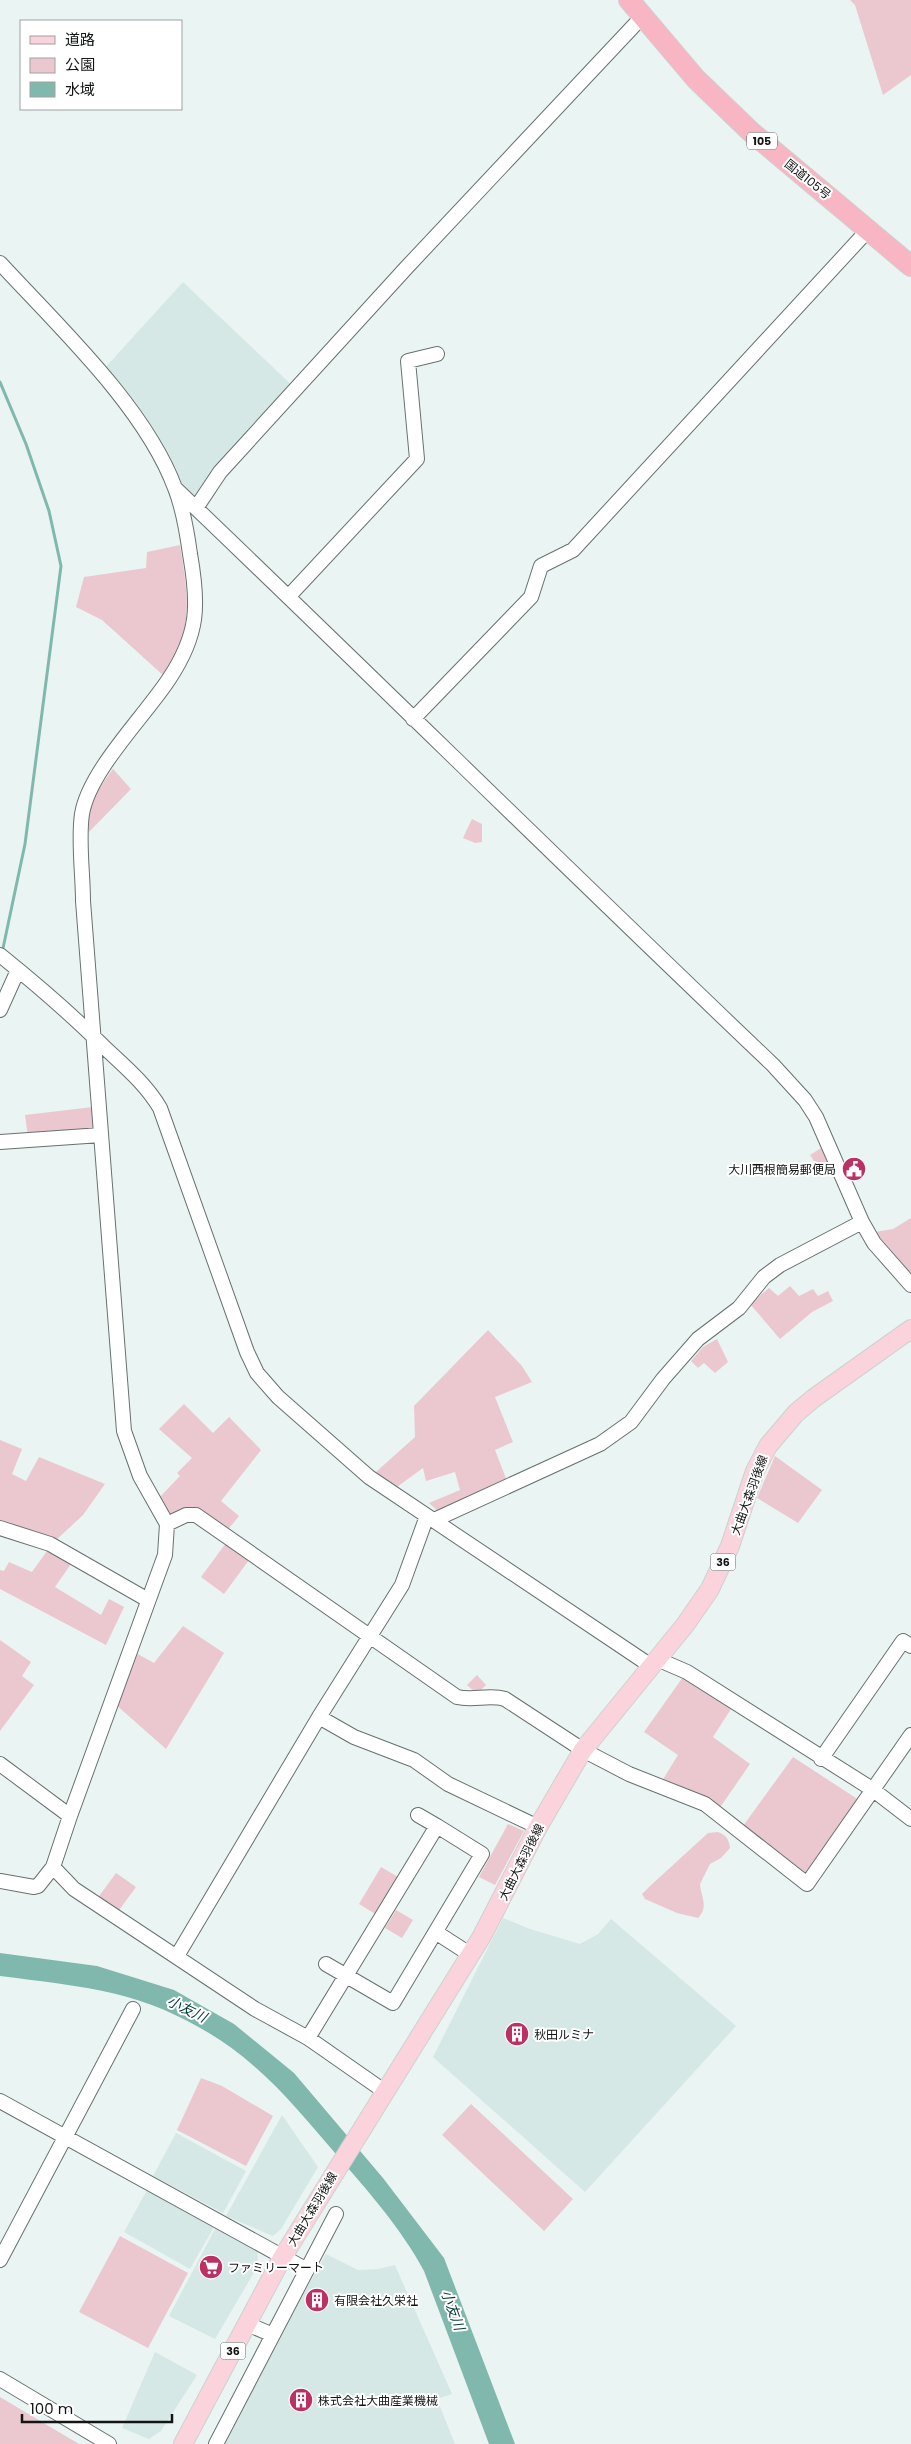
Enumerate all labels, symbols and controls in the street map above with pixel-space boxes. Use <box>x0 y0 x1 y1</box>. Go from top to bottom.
legend <box>20 20 182 110</box>
text: 道路 <box>65 29 95 50</box>
text: 公園 <box>65 54 95 75</box>
text: 水域 <box>65 79 95 100</box>
road number: 105 <box>747 132 777 150</box>
street label: 国道105号 <box>781 155 835 203</box>
public building icon: 大川西根簡易郵便局 <box>841 1156 867 1182</box>
place label: 大川西根簡易郵便局 <box>728 1161 836 1178</box>
street label: 大曲大森羽後線 <box>727 1453 771 1537</box>
road number: 36 <box>710 1554 736 1570</box>
street label: 大曲大森羽後線 <box>494 1821 548 1903</box>
water label: 小友川 <box>164 1991 212 2028</box>
building icon: 秋田ルミナ <box>504 2021 530 2047</box>
place label: 秋田ルミナ <box>534 2026 594 2043</box>
street label: 大曲大森羽後線 <box>283 2169 341 2249</box>
supermarket icon: ファミリーマート <box>198 2254 224 2280</box>
place label: ファミリーマート <box>228 2259 324 2276</box>
building icon: 有限会社久栄社 <box>304 2287 330 2313</box>
water label: 小友川 <box>436 2287 470 2335</box>
place label: 有限会社久栄社 <box>334 2292 418 2309</box>
road number: 36 <box>220 2342 246 2360</box>
building icon: 株式会社大曲産業機械 <box>288 2387 314 2413</box>
scale bar <box>22 2392 172 2424</box>
place label: 株式会社大曲産業機械 <box>318 2392 438 2409</box>
text: 100 m <box>30 2398 73 2419</box>

